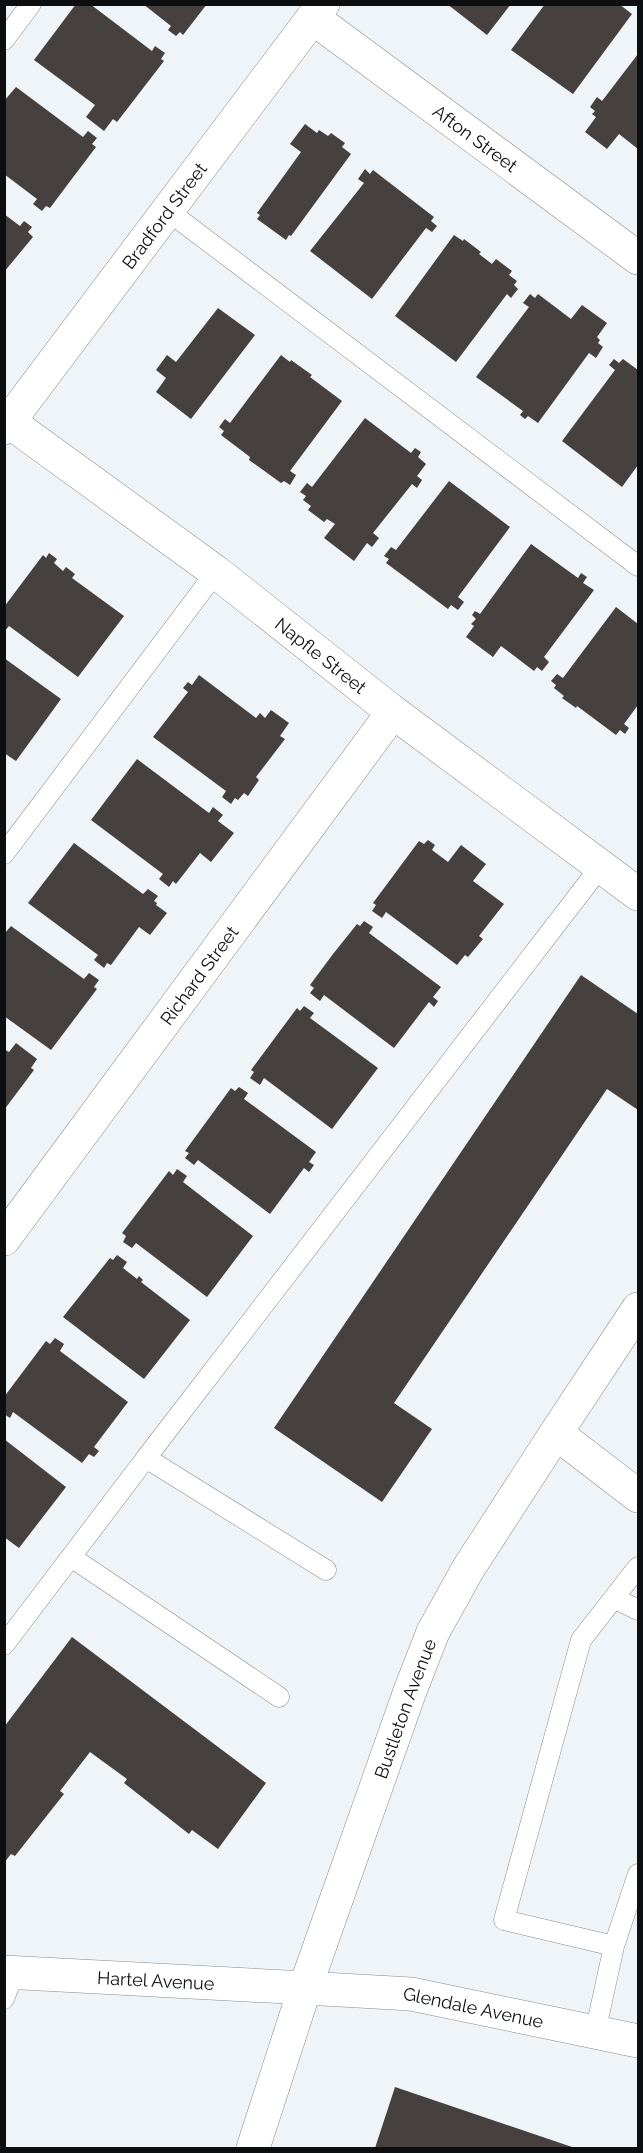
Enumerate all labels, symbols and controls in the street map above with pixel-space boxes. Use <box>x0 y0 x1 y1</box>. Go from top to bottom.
street label: Afton Street <box>429 100 522 176</box>
street label: Bradford Street <box>117 158 211 273</box>
street label: Napfle Street <box>271 613 371 698</box>
street label: Richard Street <box>155 922 242 1029</box>
street label: Bustleton Avenue <box>369 1635 440 1781</box>
street label: Hartel Avenue <box>97 1966 215 1994</box>
street label: Glendale Avenue <box>403 1983 546 2032</box>

